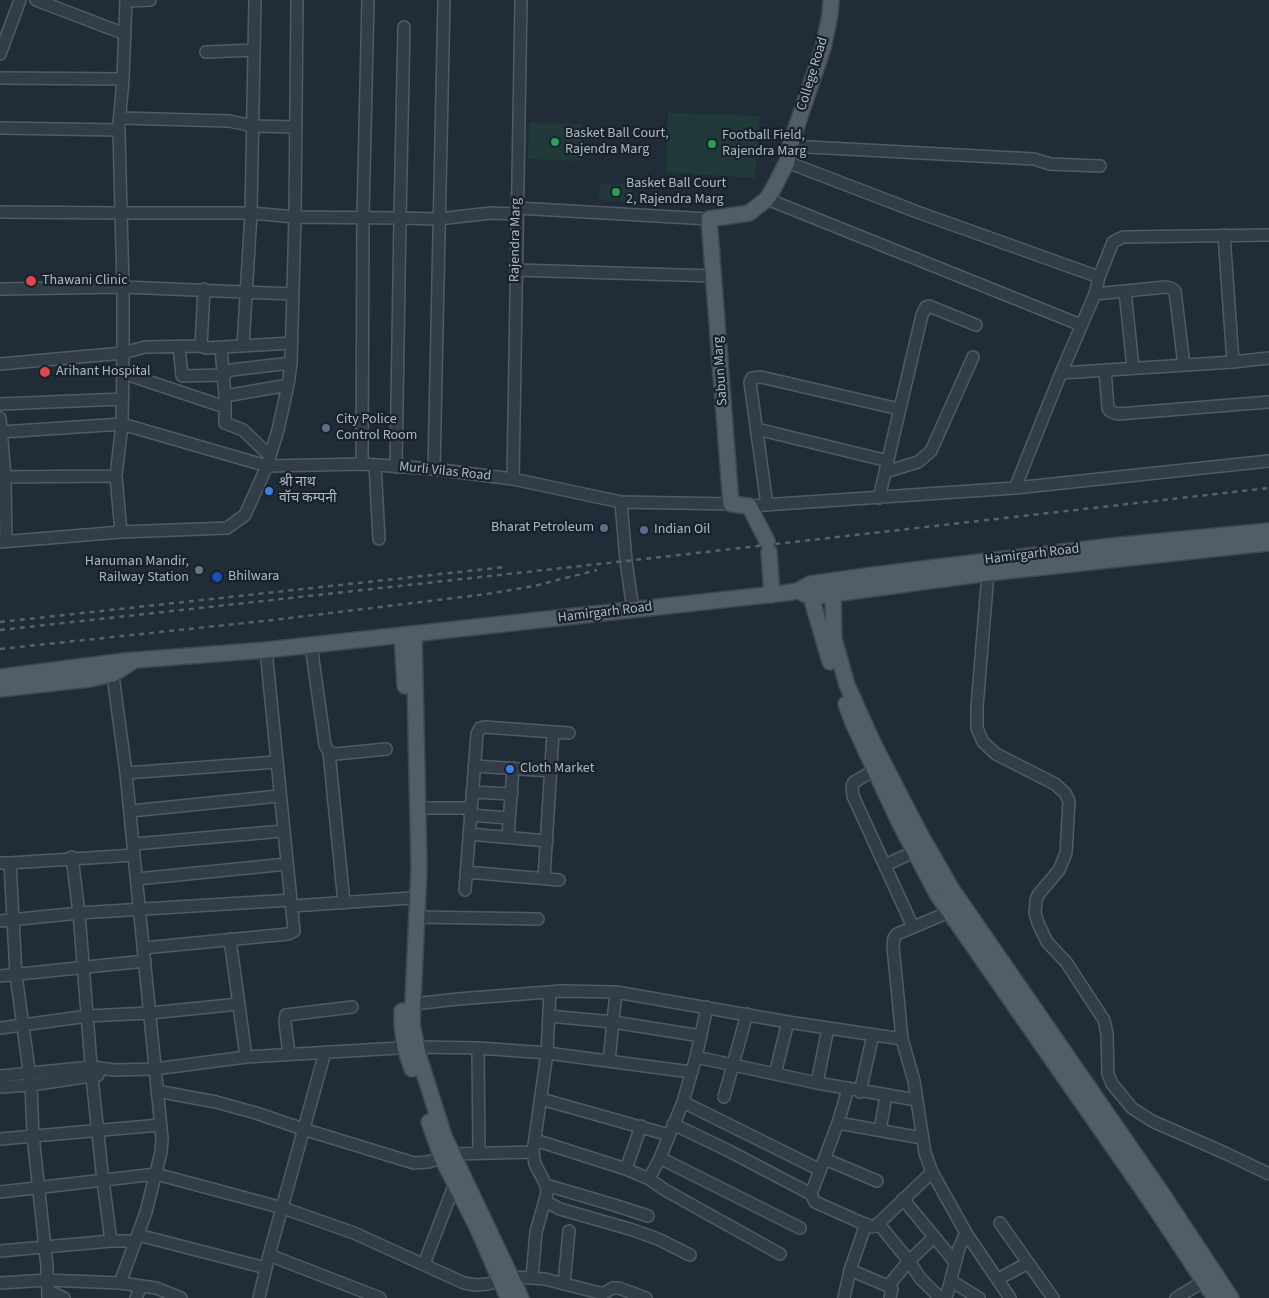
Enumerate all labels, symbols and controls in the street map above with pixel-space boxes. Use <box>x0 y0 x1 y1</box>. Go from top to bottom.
street label: College Road <box>794 35 832 113</box>
place label: Basket Ball Court, Rajendra Marg <box>565 126 669 158</box>
place label: Football Field, Rajendra Marg <box>722 128 806 160</box>
marker: Basket Ball Court, Rajendra Marg <box>549 136 561 148</box>
marker: Football Field, Rajendra Marg <box>706 138 718 150</box>
place label: Basket Ball Court 2, Rajendra Marg <box>626 176 726 208</box>
marker: Basket Ball Court 2, Rajendra Marg <box>610 186 622 198</box>
street label: Rajendra Marg <box>507 198 525 282</box>
place label: Thawani Clinic <box>42 273 128 289</box>
marker: Thawani Clinic <box>24 274 38 288</box>
street label: Sabun Marg <box>710 336 732 406</box>
place label: Arihant Hospital <box>56 364 151 380</box>
marker: Arihant Hospital <box>38 365 52 379</box>
place label: City Police Control Room <box>336 412 417 444</box>
marker: City Police Control Room <box>320 422 332 434</box>
street label: Murli Vilas Road <box>398 459 492 485</box>
place label: श्री नाथ वॉच कम्पनी <box>279 475 337 508</box>
marker: श्री नाथ वॉच कम्पनी <box>263 485 275 497</box>
place label: Bharat Petroleum <box>491 520 594 536</box>
marker: Bharat Petroleum <box>598 522 610 534</box>
place label: Indian Oil <box>654 522 710 538</box>
marker: Indian Oil <box>638 524 650 536</box>
street label: Hamirgarh Road <box>984 541 1080 569</box>
place label: Hanuman Mandir, Railway Station <box>85 554 189 586</box>
marker: Hanuman Mandir, Railway Station <box>193 564 205 576</box>
place label: Bhilwara <box>228 569 279 585</box>
marker: Bhilwara <box>210 570 224 584</box>
street label: Hamirgarh Road <box>557 599 653 627</box>
place label: Cloth Market <box>520 761 594 777</box>
marker: Cloth Market <box>504 763 516 775</box>

